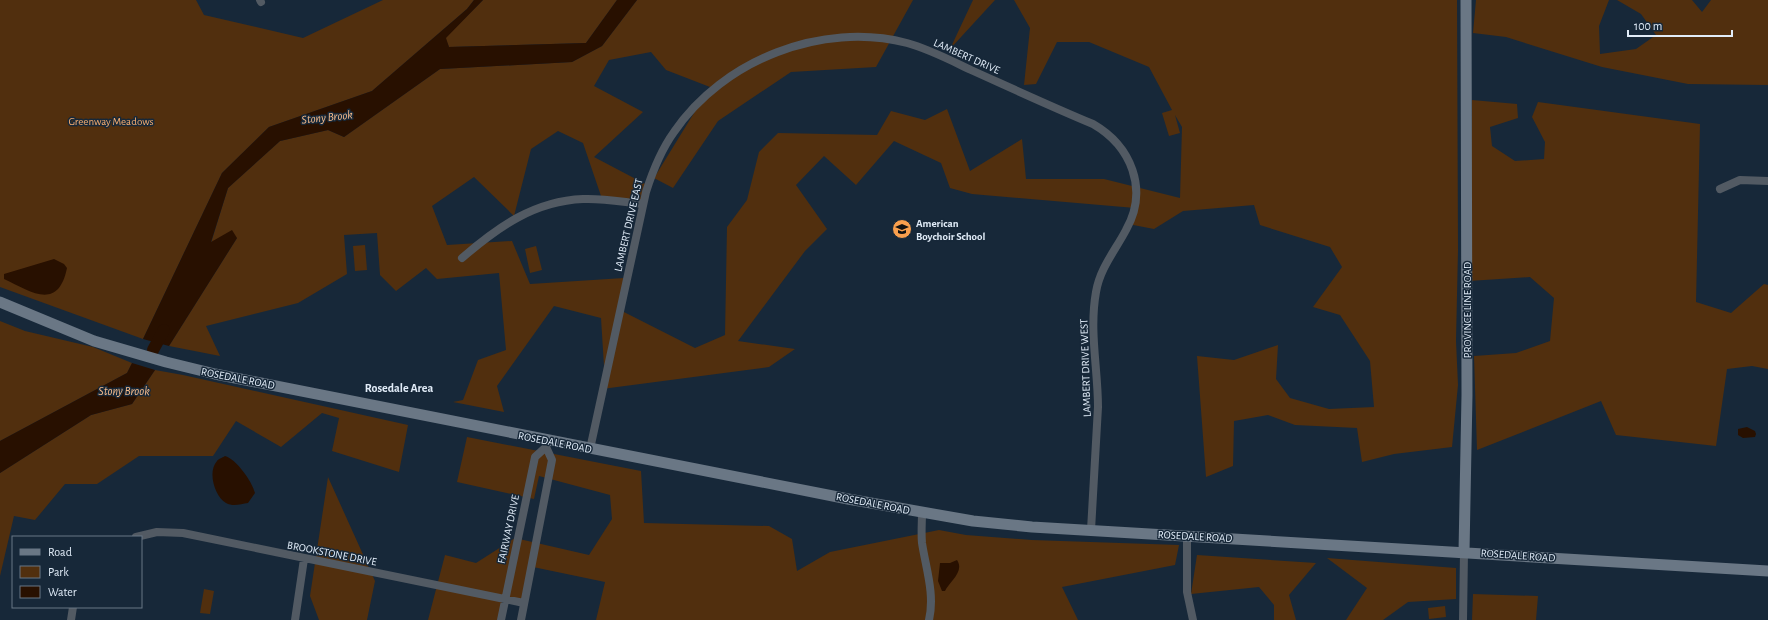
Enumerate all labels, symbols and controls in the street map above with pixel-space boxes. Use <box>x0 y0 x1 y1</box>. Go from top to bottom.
scale bar <box>1628 12 1732 38</box>
text: 100 m <box>1634 20 1662 32</box>
street label: LAMBERT DRIVE <box>932 37 1002 76</box>
water label: Stony Brook <box>301 108 354 126</box>
park label: Greenway Meadows <box>68 116 154 127</box>
street label: LAMBERT DRIVE EAST <box>612 177 645 273</box>
school or university icon: American Boychoir School <box>891 218 913 240</box>
place label: American Boychoir School <box>916 218 985 242</box>
street label: PROVINCE LINE ROAD <box>1462 262 1473 358</box>
street label: LAMBERT DRIVE WEST <box>1078 318 1093 417</box>
street label: ROSEDALE ROAD <box>200 366 276 391</box>
district label: Rosedale Area <box>365 382 433 394</box>
water label: Stony Brook <box>98 385 150 397</box>
street label: ROSEDALE ROAD <box>517 430 593 455</box>
street label: ROSEDALE ROAD <box>835 491 911 516</box>
street label: FAIRWAY DRIVE <box>496 493 521 565</box>
street label: ROSEDALE ROAD <box>1157 529 1233 544</box>
legend <box>12 536 142 608</box>
street label: BROOKSTONE DRIVE <box>286 539 378 568</box>
text: Road <box>48 546 72 558</box>
street label: ROSEDALE ROAD <box>1480 547 1556 564</box>
text: Park <box>48 566 69 578</box>
text: Water <box>48 586 77 598</box>

